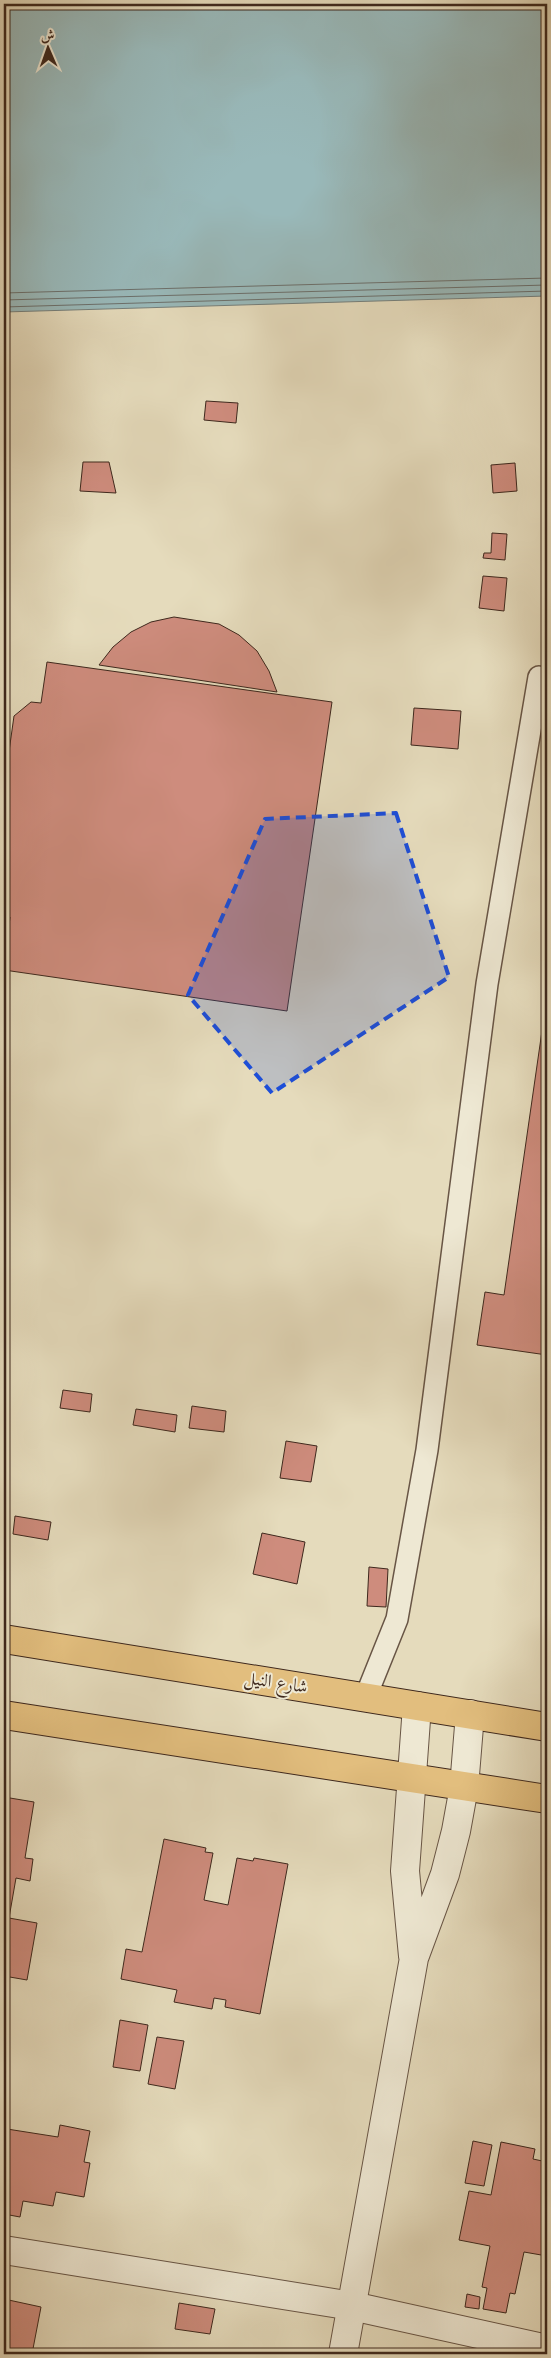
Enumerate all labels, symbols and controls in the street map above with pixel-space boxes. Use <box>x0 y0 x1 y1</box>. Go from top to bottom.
north arrow <box>22 22 72 72</box>
text: ش <box>40 29 55 43</box>
street label: شارع النيل <box>242 1669 309 1702</box>

